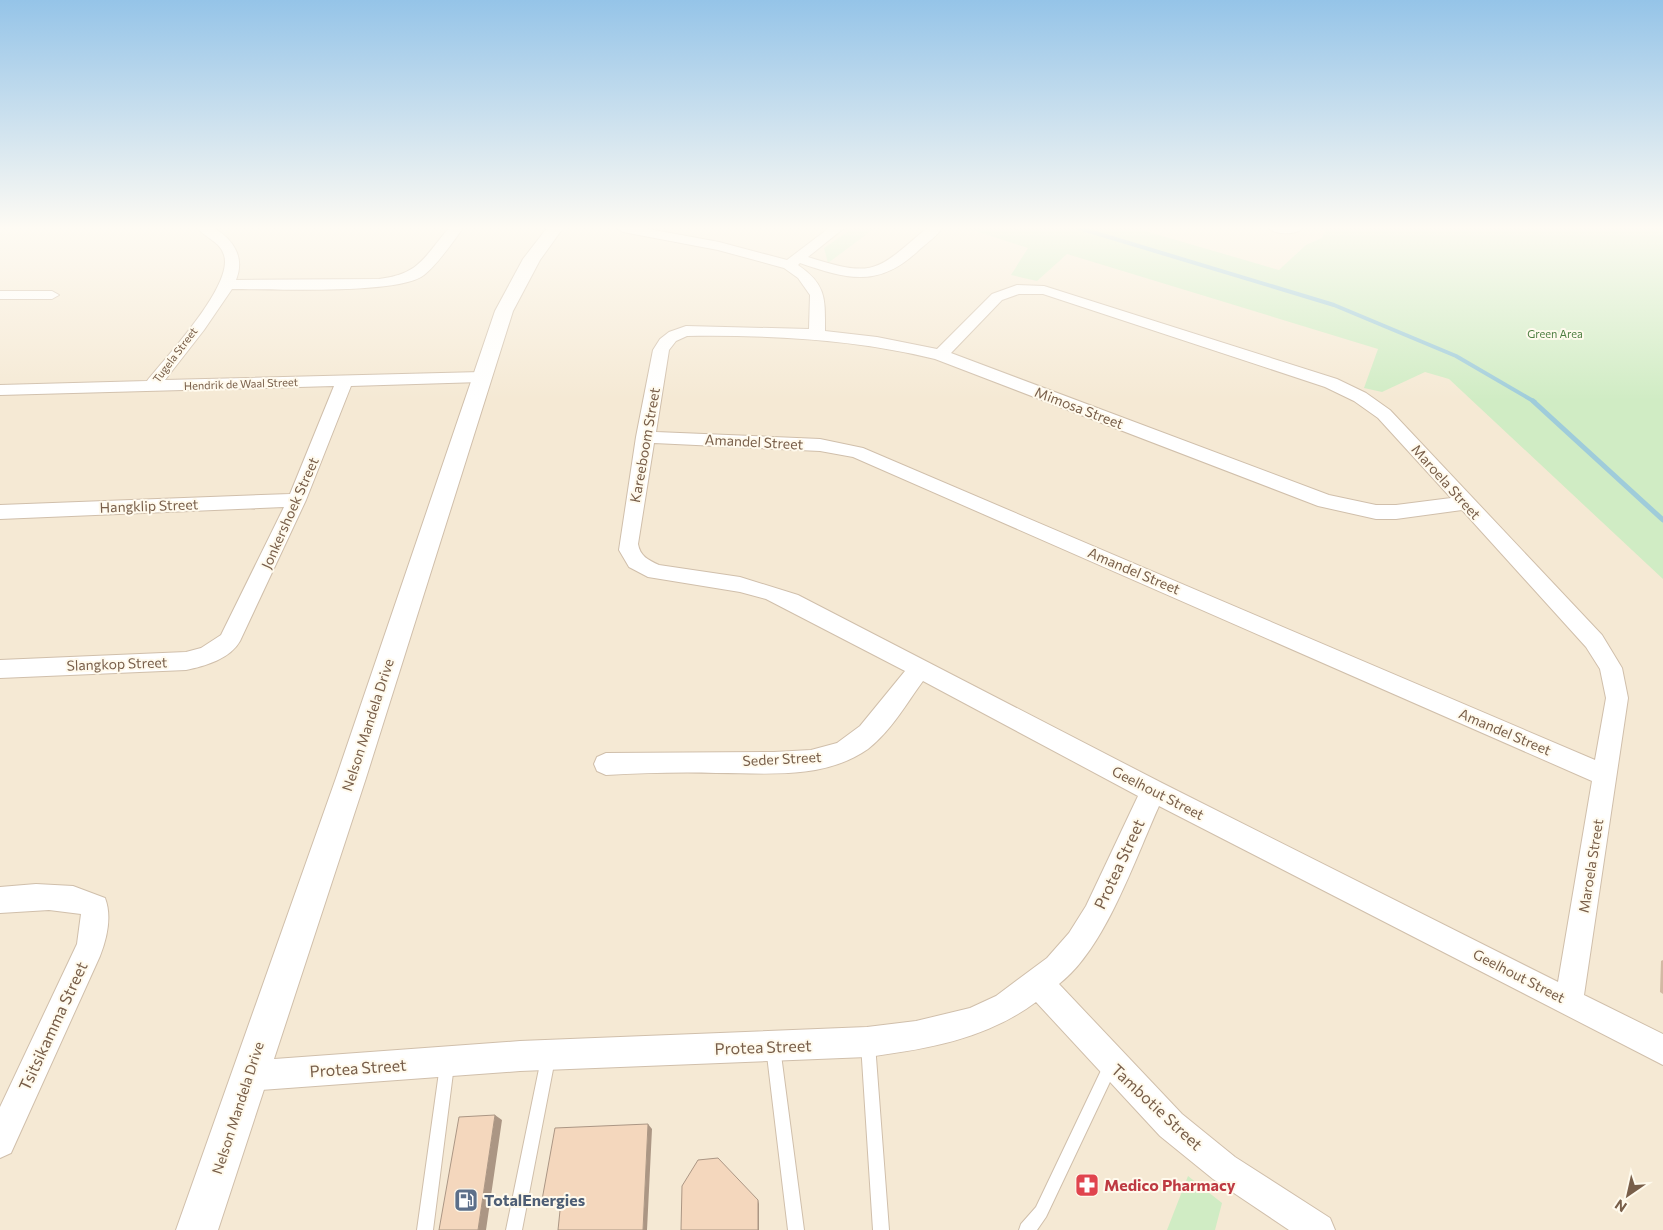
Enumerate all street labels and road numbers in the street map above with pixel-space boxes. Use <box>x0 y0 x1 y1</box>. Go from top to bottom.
street label: Tugela Street <box>150 324 200 385</box>
street label: Hendrik de Waal Street <box>184 375 299 392</box>
street label: Mimosa Street <box>1033 383 1126 432</box>
street label: Kareeboom Street <box>626 386 663 504</box>
street label: Amandel Street <box>704 430 804 453</box>
street label: Maroela Street <box>1408 441 1485 523</box>
street label: Jonkershoek Street <box>257 454 322 571</box>
street label: Hangklip Street <box>99 495 199 516</box>
street label: Amandel Street <box>1086 543 1183 598</box>
street label: Slangkop Street <box>66 653 168 674</box>
street label: Nelson Mandela Drive <box>338 656 397 793</box>
street label: Amandel Street <box>1457 704 1554 759</box>
street label: Seder Street <box>742 748 822 769</box>
street label: Geelhout Street <box>1109 762 1207 823</box>
street label: Protea Street <box>1089 815 1148 912</box>
street label: Maroela Street <box>1575 818 1606 914</box>
street label: Geelhout Street <box>1470 945 1568 1006</box>
street label: Tsitsikamma Street <box>14 958 91 1093</box>
street label: Protea Street <box>714 1035 812 1058</box>
street label: Nelson Mandela Drive <box>208 1039 267 1176</box>
street label: Protea Street <box>309 1055 408 1080</box>
street label: Tambotie Street <box>1108 1060 1207 1154</box>

